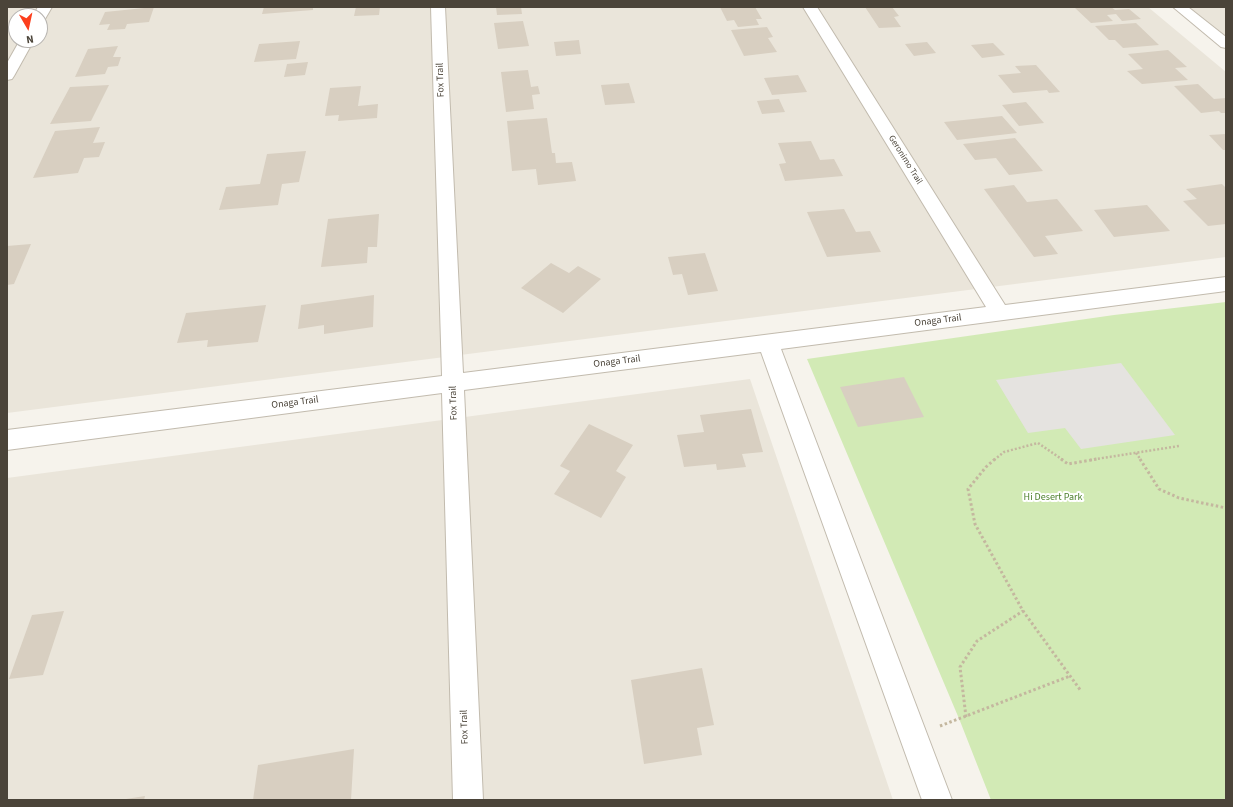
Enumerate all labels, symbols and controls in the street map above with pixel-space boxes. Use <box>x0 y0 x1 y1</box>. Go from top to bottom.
north arrow <box>8 8 48 48</box>
text: N <box>25 31 35 47</box>
street label: Fox Trail <box>434 62 448 98</box>
street label: Geronimo Trail <box>886 134 924 186</box>
street label: Onaga Trail <box>914 312 962 330</box>
street label: Onaga Trail <box>593 353 641 371</box>
street label: Fox Trail <box>447 385 461 421</box>
street label: Onaga Trail <box>271 394 319 412</box>
park label: Hi Desert Park <box>1024 492 1082 504</box>
street label: Fox Trail <box>458 709 472 745</box>

